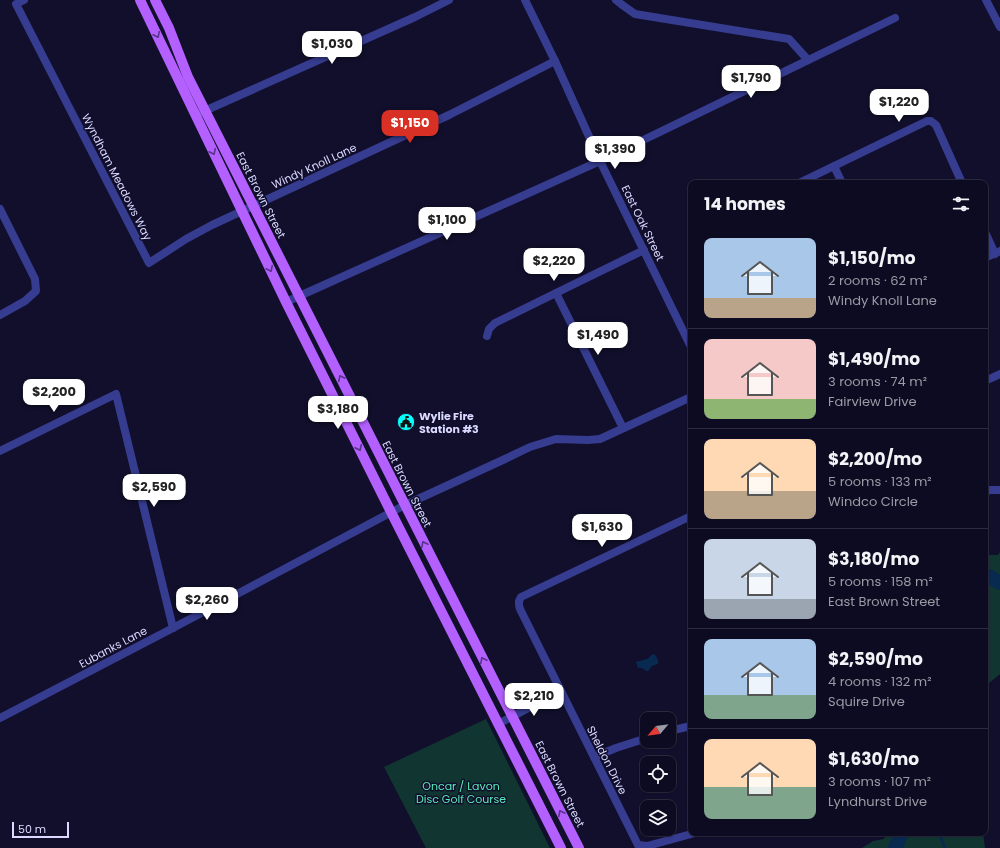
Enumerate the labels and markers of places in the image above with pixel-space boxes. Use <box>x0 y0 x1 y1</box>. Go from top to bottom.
pin: $1,030 <box>299 31 365 65</box>
pin: $1,790 <box>718 65 784 99</box>
pin: $1,220 <box>866 89 932 123</box>
pin: $1,150 <box>377 110 443 144</box>
pin: $1,390 <box>582 136 648 170</box>
pin: $1,100 <box>414 207 480 241</box>
pin: $2,220 <box>521 248 587 282</box>
pin: $1,490 <box>565 322 631 356</box>
pin: $2,200 <box>21 379 87 413</box>
pin: $3,180 <box>305 396 371 430</box>
place label: Wylie Fire Station #3 <box>419 408 479 437</box>
public building icon: Wylie Fire Station #3 <box>396 412 416 432</box>
pin: $2,590 <box>121 474 187 508</box>
pin: $1,630 <box>569 514 635 548</box>
pin: $2,260 <box>174 587 240 621</box>
pin: $2,210 <box>501 683 567 717</box>

